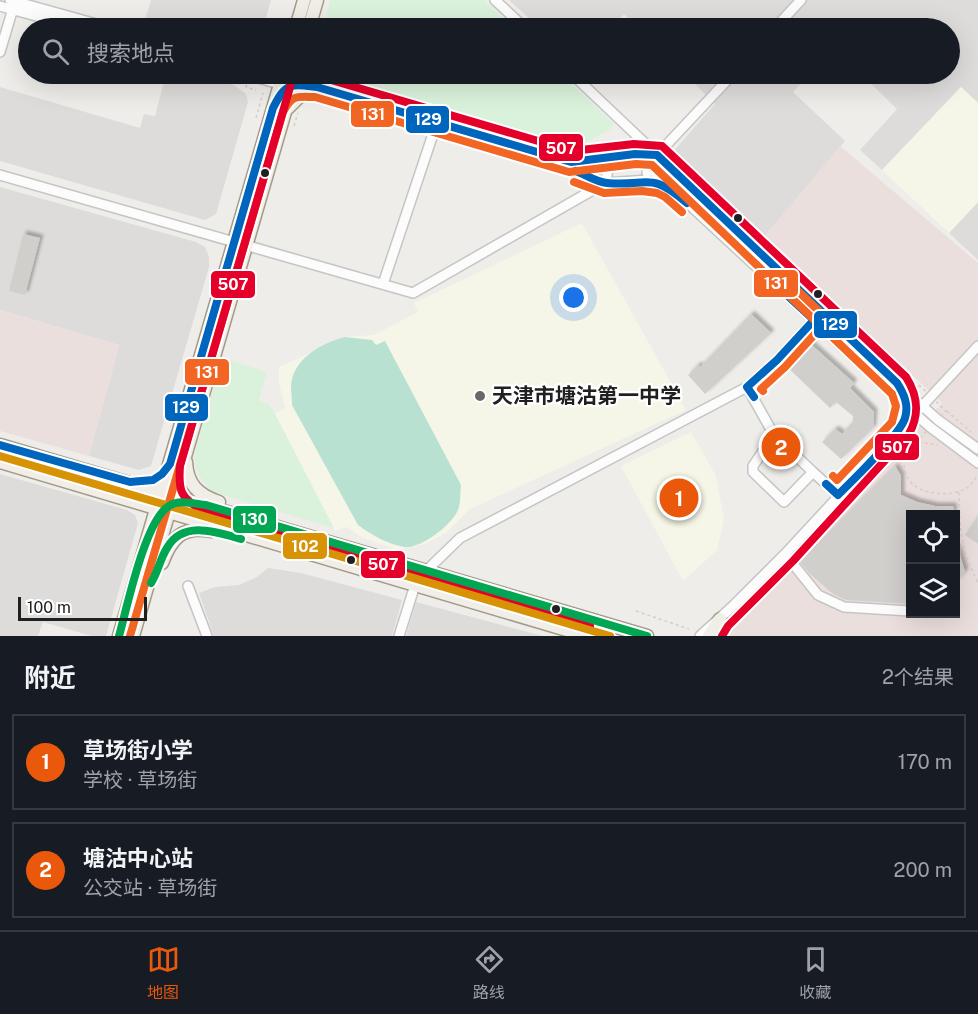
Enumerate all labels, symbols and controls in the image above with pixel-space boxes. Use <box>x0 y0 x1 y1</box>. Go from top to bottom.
search box <box>18 18 960 84</box>
icon: search <box>39 35 72 68</box>
text: 搜索地点 <box>87 40 175 66</box>
line badge: 131 <box>350 100 395 128</box>
text: 131 <box>361 105 385 124</box>
line badge: 129 <box>405 105 450 134</box>
text: 129 <box>414 110 442 129</box>
line badge: 507 <box>538 133 584 162</box>
text: 507 <box>546 139 576 158</box>
unlabelled marker <box>259 167 271 179</box>
unlabelled marker <box>732 212 744 224</box>
line badge: 131 <box>753 269 799 298</box>
line badge: 507 <box>210 270 256 299</box>
text: 131 <box>764 274 788 293</box>
text: 507 <box>218 275 248 294</box>
your location <box>559 283 588 312</box>
unlabelled marker <box>812 288 824 300</box>
line badge: 129 <box>813 310 858 339</box>
text: 129 <box>821 315 849 334</box>
line badge: 131 <box>184 358 230 386</box>
text: 131 <box>195 363 219 382</box>
place label: 天津市塘沽第一中学 <box>492 383 681 408</box>
marker: 天津市塘沽第一中学 <box>473 389 487 403</box>
line badge: 129 <box>164 393 209 422</box>
text: 129 <box>172 398 200 417</box>
pin: 2 <box>762 424 800 470</box>
line badge: 507 <box>874 433 920 461</box>
text: 507 <box>882 438 912 457</box>
pin: 1 <box>660 476 698 520</box>
line badge: 130 <box>232 505 277 534</box>
text: 130 <box>240 510 268 529</box>
map controls <box>906 510 960 618</box>
button: locate <box>906 510 960 564</box>
line badge: 102 <box>282 532 328 560</box>
text: 102 <box>291 537 319 556</box>
line badge: 507 <box>360 550 406 579</box>
unlabelled marker <box>345 554 357 566</box>
text: 507 <box>368 555 398 574</box>
button: layers <box>906 564 960 618</box>
scale bar <box>18 594 147 622</box>
text: 100 m <box>27 598 71 617</box>
unlabelled marker <box>550 603 562 615</box>
text: 附近 <box>24 662 76 693</box>
text: 2个结果 <box>882 665 954 689</box>
text: 草场街小学 <box>83 737 193 763</box>
text: 1 <box>41 750 50 774</box>
text: 170 m <box>898 750 952 774</box>
text: 学校 · 草场街 <box>83 768 197 792</box>
text: 塘沽中心站 <box>83 845 193 871</box>
text: 2 <box>39 858 52 882</box>
text: 200 m <box>894 858 952 882</box>
text: 公交站 · 草场街 <box>83 876 217 900</box>
tab: 地图 <box>147 943 180 1003</box>
tab: 路线 <box>473 943 506 1003</box>
tab: 收藏 <box>799 943 832 1003</box>

